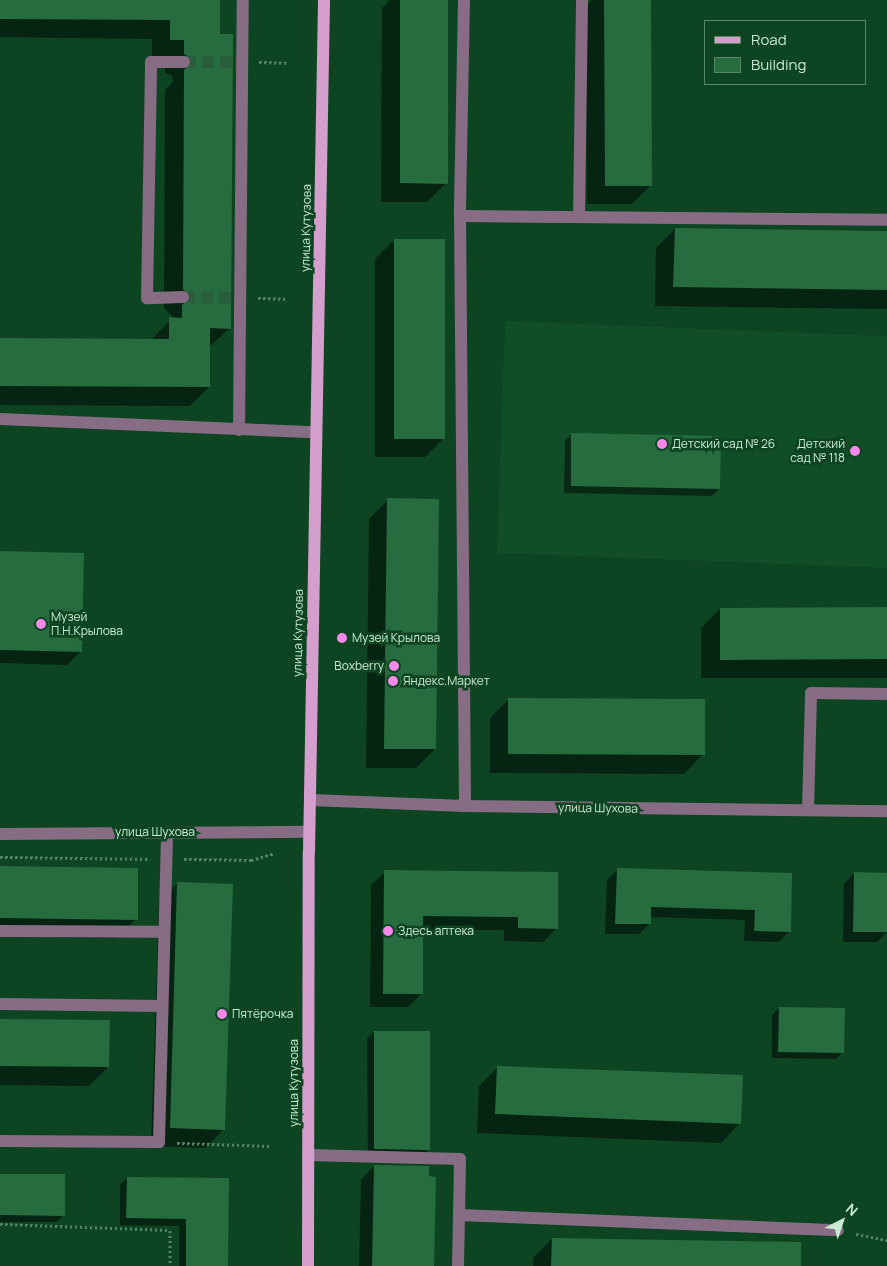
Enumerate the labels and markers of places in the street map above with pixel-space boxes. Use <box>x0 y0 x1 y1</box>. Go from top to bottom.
place label: Детский сад № 26 <box>672 437 775 451</box>
place label: Детский сад № 118 <box>790 437 845 465</box>
marker: Детский сад № 26 <box>656 438 668 450</box>
marker: Детский сад № 118 <box>849 445 861 457</box>
place label: Музей П.Н.Крылова <box>51 610 123 638</box>
marker: Музей П.Н.Крылова <box>35 618 47 630</box>
place label: Музей Крылова <box>352 631 440 645</box>
marker: Музей Крылова <box>336 632 348 644</box>
place label: Boxberry <box>334 659 384 673</box>
marker: Boxberry <box>388 660 400 672</box>
place label: Яндекс.Маркет <box>403 674 490 688</box>
marker: Яндекс.Маркет <box>387 675 399 687</box>
place label: Здесь аптека <box>398 924 474 938</box>
marker: Здесь аптека <box>382 925 394 937</box>
place label: Пятёрочка <box>232 1007 293 1021</box>
marker: Пятёрочка <box>216 1008 228 1020</box>

